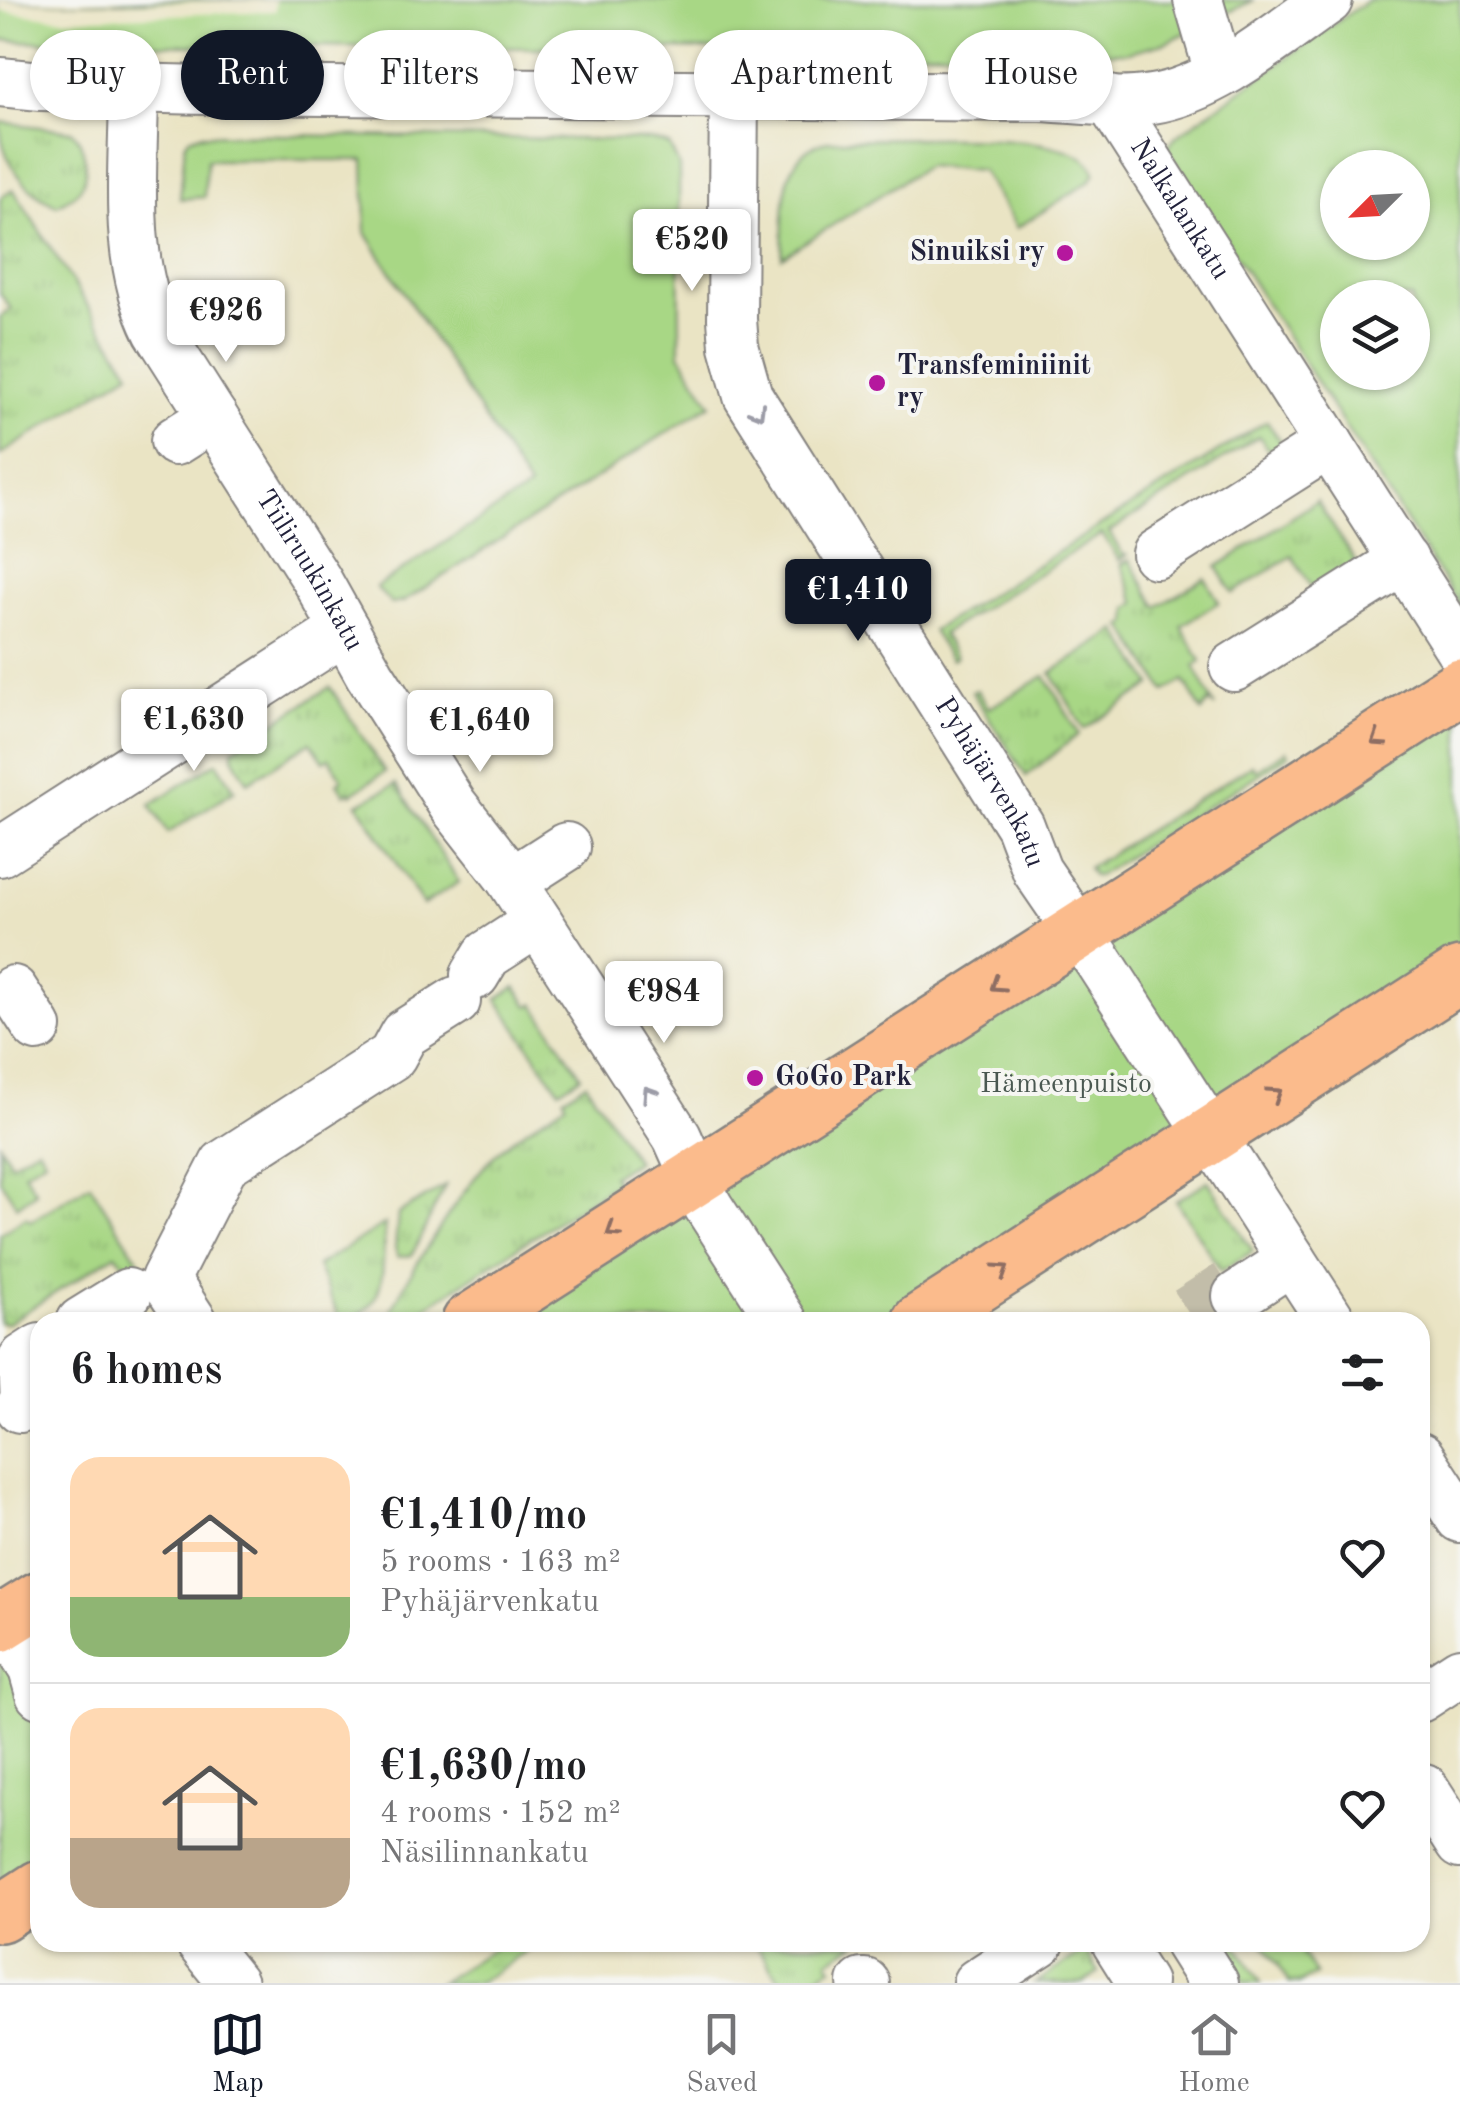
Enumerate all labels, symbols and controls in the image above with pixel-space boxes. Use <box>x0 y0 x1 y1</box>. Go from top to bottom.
chip: Buy <box>30 30 161 120</box>
chip: Rent <box>181 30 324 120</box>
chip: Filters <box>344 30 514 120</box>
chip: New <box>534 30 674 120</box>
chip: Apartment <box>694 30 928 120</box>
chip: House <box>948 30 1113 120</box>
street label: Nalkalankatu <box>1124 134 1234 285</box>
north arrow <box>1320 150 1430 260</box>
map controls <box>1320 150 1430 390</box>
pin: €520 <box>633 209 751 294</box>
text: €520 <box>655 225 729 257</box>
place label: Sinuiksi ry <box>909 239 1045 267</box>
marker: Sinuiksi ry <box>1054 242 1076 264</box>
pin: €926 <box>167 280 285 365</box>
button: layers <box>1320 280 1430 390</box>
text: €926 <box>189 296 263 328</box>
place label: Transfeminiinit ry <box>897 353 1091 413</box>
marker: Transfeminiinit ry <box>866 372 888 394</box>
one-way arrow <box>745 401 765 419</box>
street label: Tiiliruukinkatu <box>250 485 368 656</box>
pin: €1,410 <box>777 559 939 644</box>
text: €1,410 <box>807 575 909 607</box>
pin: €1,630 <box>113 689 275 774</box>
pin: €1,640 <box>399 690 561 775</box>
street label: Pyhäjärvenkatu <box>929 693 1048 871</box>
text: €1,630 <box>143 705 245 737</box>
text: €1,640 <box>429 706 531 738</box>
one-way arrow <box>1371 728 1389 747</box>
pin: €984 <box>605 961 723 1046</box>
one-way arrow <box>990 973 1008 992</box>
text: €984 <box>627 977 701 1009</box>
place label: GoGo Park <box>775 1064 912 1092</box>
marker: GoGo Park <box>744 1067 766 1089</box>
park label: Hämeenpuisto <box>980 1071 1152 1099</box>
one-way arrow <box>643 1086 662 1104</box>
one-way arrow <box>1265 1088 1283 1107</box>
one-way arrow <box>606 1218 624 1237</box>
one-way arrow <box>991 1263 1009 1282</box>
icon: filters <box>1335 1345 1390 1400</box>
text: 6 homes <box>70 1351 222 1393</box>
text: €1,410/mo <box>380 1496 587 1538</box>
icon: home <box>150 1497 270 1617</box>
icon: heart <box>1335 1530 1390 1585</box>
text: 5 rooms · 163 m² <box>380 1547 621 1579</box>
text: Pyhäjärvenkatu <box>380 1587 599 1619</box>
text: €1,630/mo <box>380 1747 587 1789</box>
icon: home <box>150 1748 270 1868</box>
icon: heart <box>1335 1781 1390 1836</box>
text: 4 rooms · 152 m² <box>380 1798 621 1830</box>
text: Näsilinnankatu <box>380 1838 589 1870</box>
tab: Map <box>210 2007 265 2102</box>
tab: Saved <box>686 2007 758 2102</box>
tab: Home <box>1178 2007 1250 2102</box>

